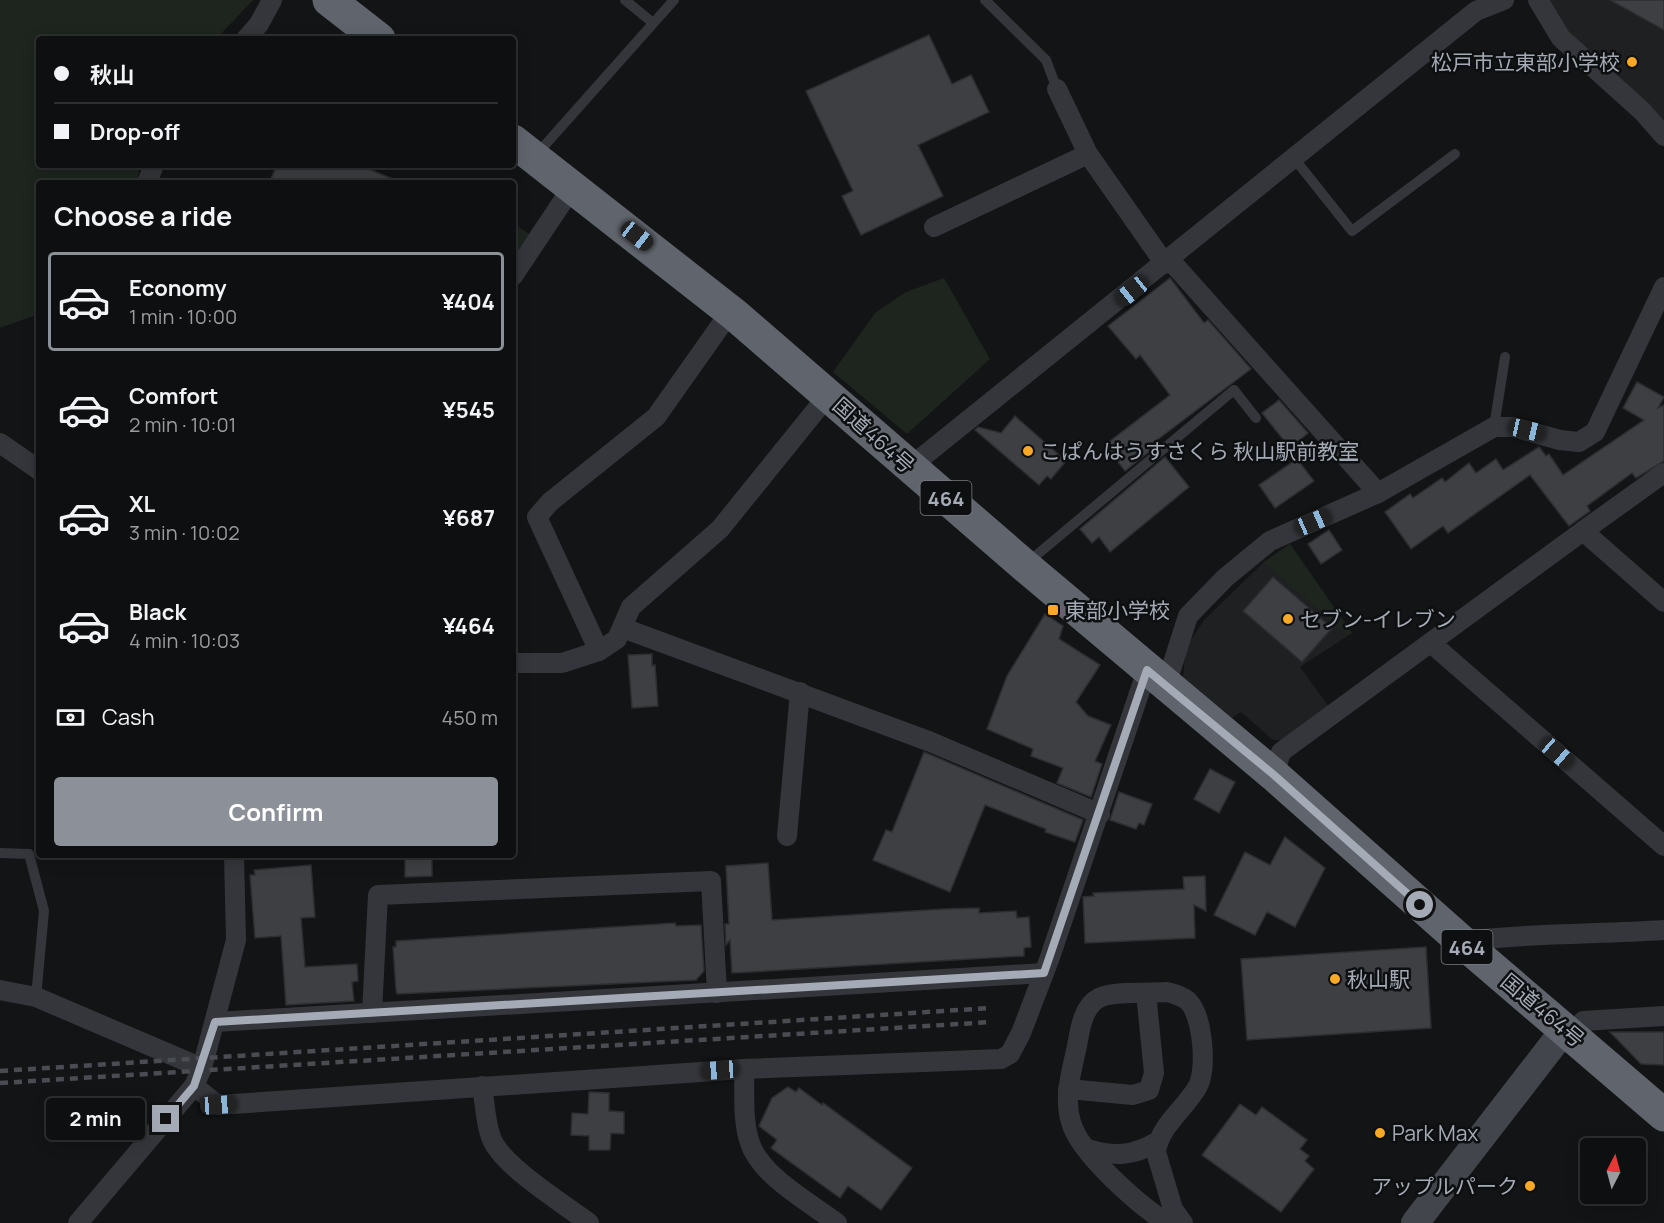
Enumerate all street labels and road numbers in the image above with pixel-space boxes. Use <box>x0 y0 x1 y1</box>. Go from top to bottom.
street label: 国道464号 <box>827 391 921 479</box>
road number: 464 <box>920 481 972 515</box>
road number: 464 <box>1442 930 1492 964</box>
street label: 国道464号 <box>1495 967 1591 1053</box>

